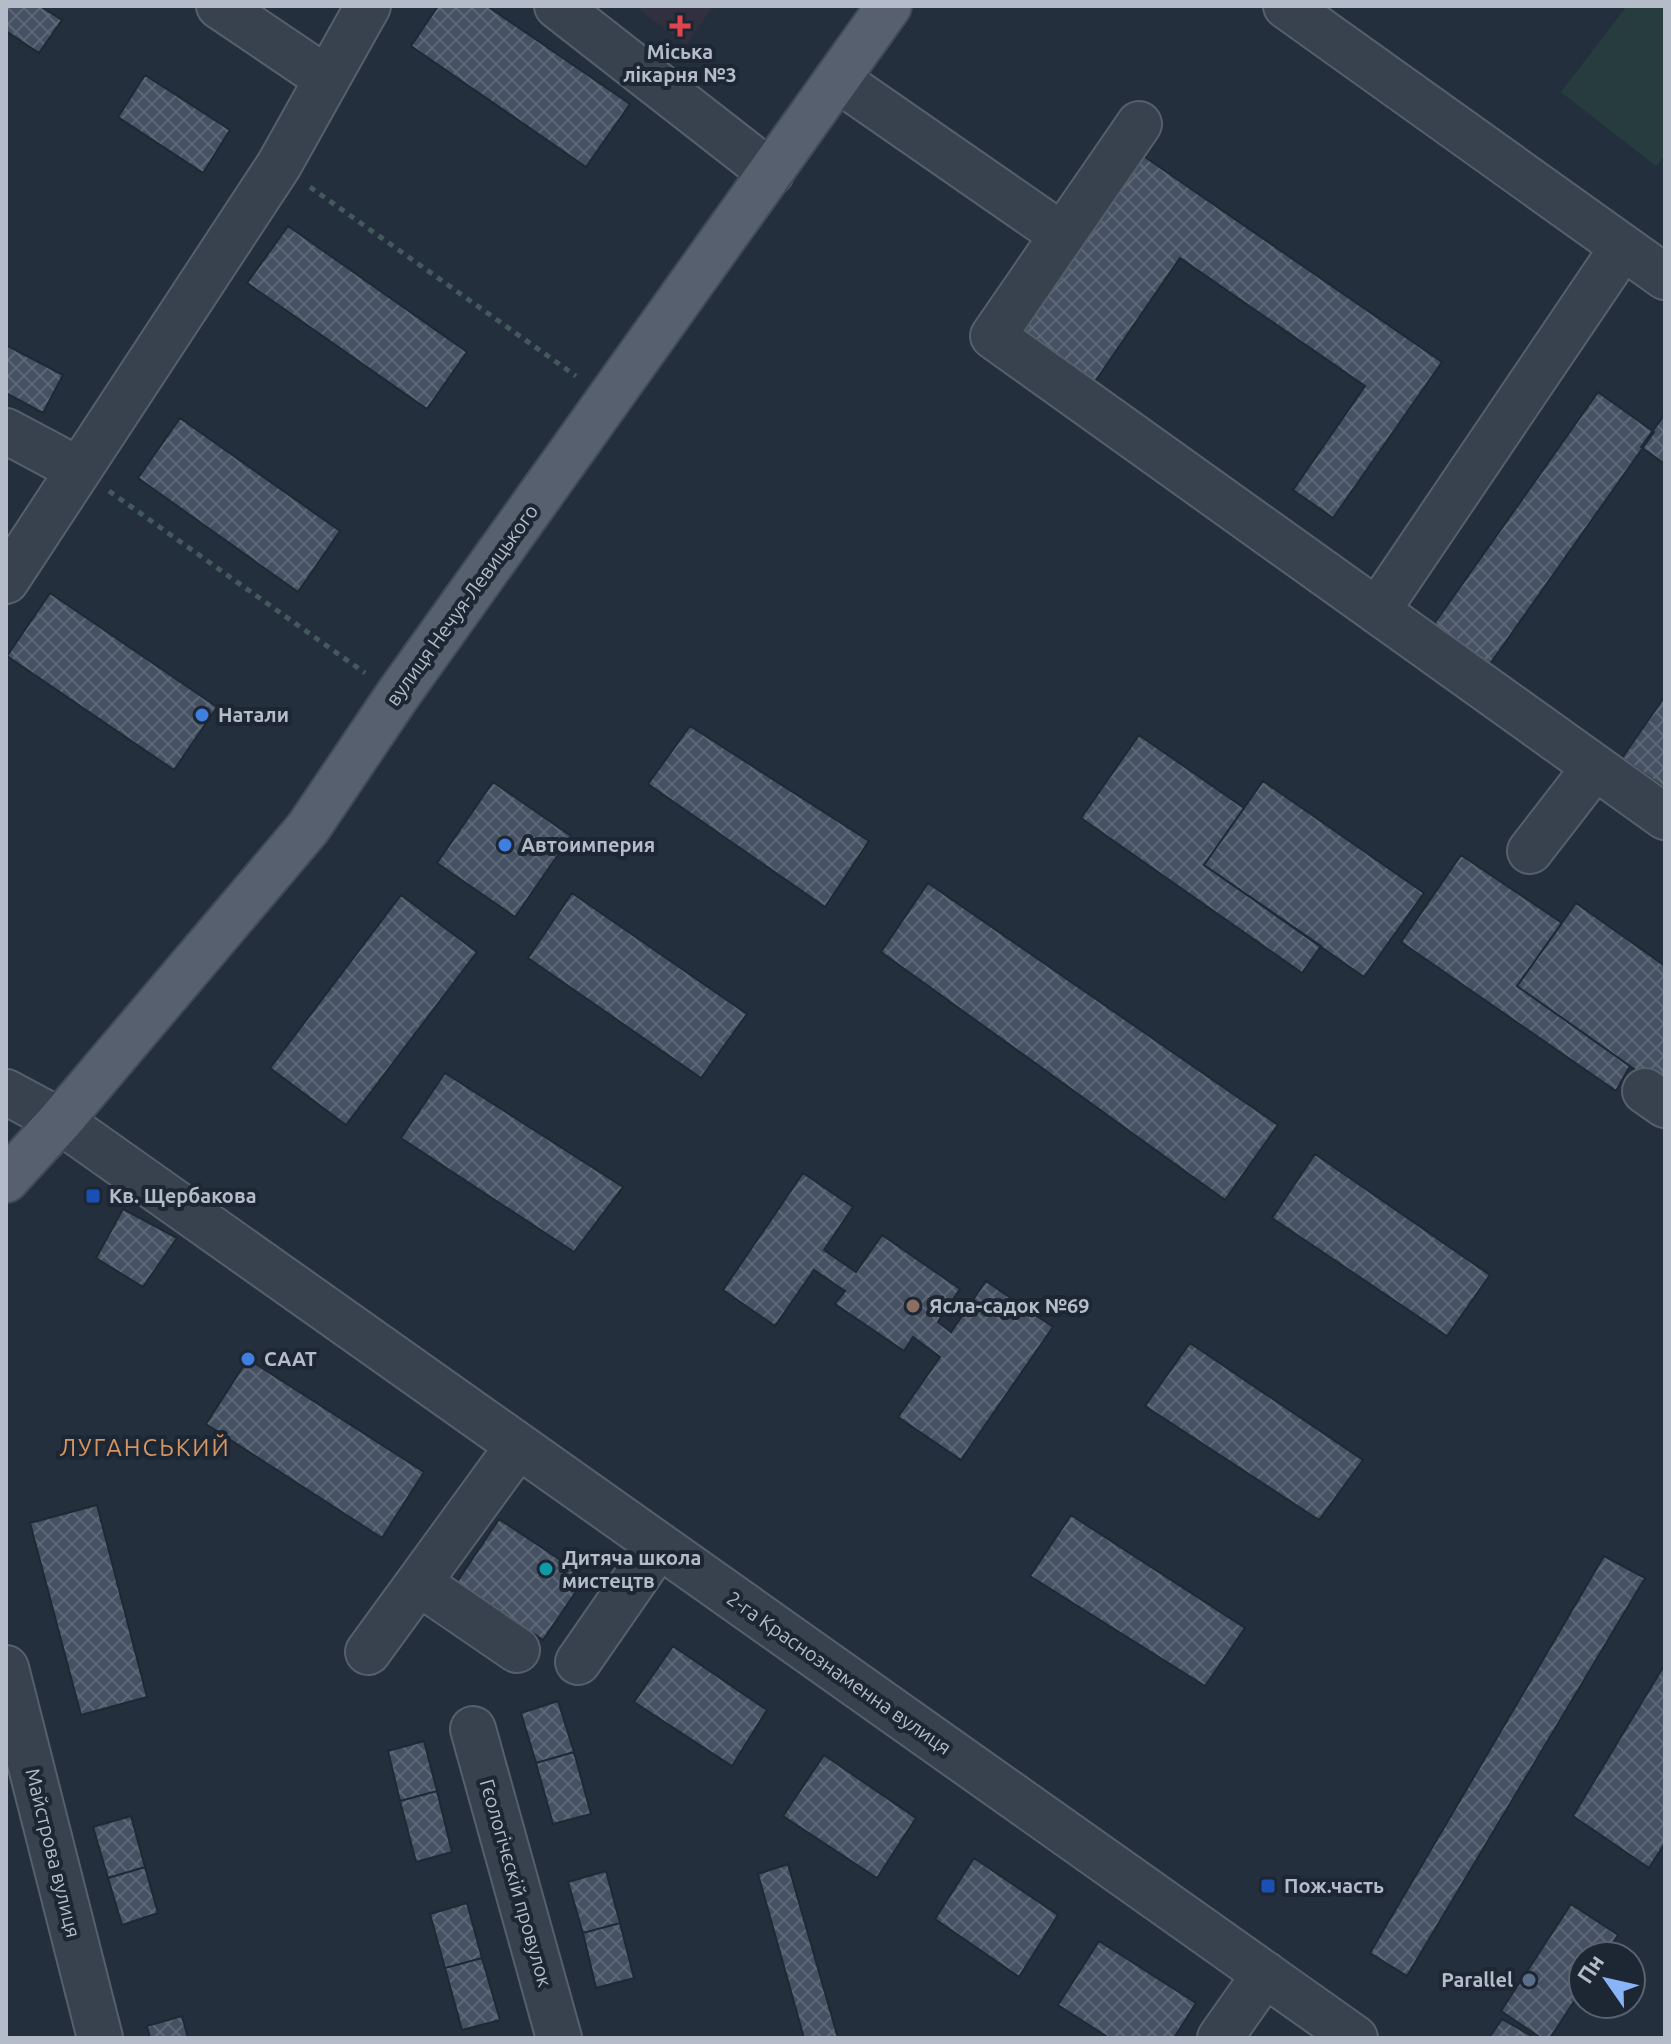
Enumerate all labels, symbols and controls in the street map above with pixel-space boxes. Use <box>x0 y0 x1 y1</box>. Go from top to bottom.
marker: Міська лікарня №3 <box>669 15 691 37</box>
place label: Міська лікарня №3 <box>623 40 737 86</box>
street label: вулиця Нечуя-Левицького <box>381 500 542 710</box>
place label: Натали <box>218 703 289 726</box>
marker: Натали <box>193 706 211 724</box>
place label: Автоимперия <box>521 833 655 856</box>
marker: Автоимперия <box>496 836 514 854</box>
place label: Кв. Щербакова <box>109 1184 257 1207</box>
marker: Кв. Щербакова <box>84 1187 102 1205</box>
place label: Ясла-садок №69 <box>929 1294 1090 1317</box>
marker: Ясла-садок №69 <box>904 1297 922 1315</box>
place label: СААТ <box>264 1347 317 1370</box>
marker: СААТ <box>239 1350 257 1368</box>
district label: ЛУГАНСЬКИЙ <box>59 1433 231 1461</box>
place label: Дитяча школа мистецтв <box>562 1546 701 1592</box>
marker: Дитяча школа мистецтв <box>537 1560 555 1578</box>
street label: 2-га Краснознаменна вулиця <box>723 1586 956 1759</box>
street label: Майстрова вулиця <box>21 1766 86 1940</box>
street label: Гєологічєскій провулок <box>476 1776 557 1990</box>
place label: Пож.часть <box>1284 1874 1384 1897</box>
marker: Пож.часть <box>1259 1877 1277 1895</box>
north arrow <box>1567 1940 1647 2020</box>
text: Пн <box>1572 1950 1608 1987</box>
place label: Parallel <box>1441 1968 1513 1991</box>
marker: Parallel <box>1520 1971 1538 1989</box>

